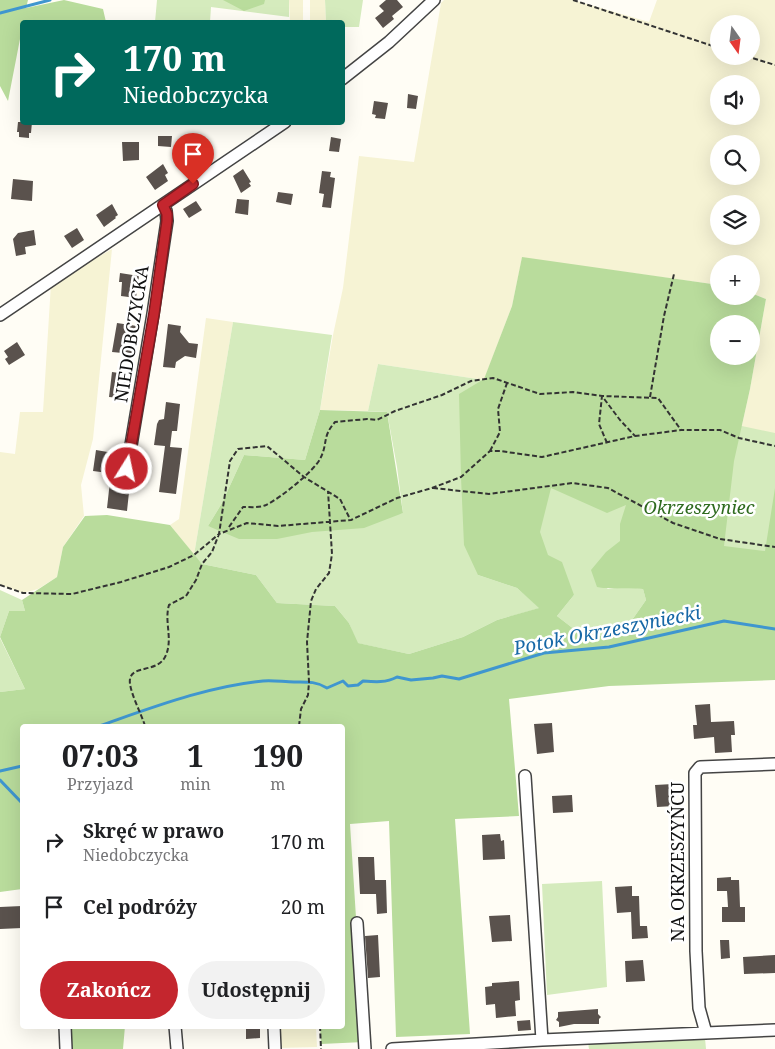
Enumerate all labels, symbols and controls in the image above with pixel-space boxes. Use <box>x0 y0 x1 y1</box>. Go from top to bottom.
north arrow <box>710 15 760 65</box>
map controls <box>710 15 760 365</box>
text: 170 m <box>123 34 226 81</box>
icon: right <box>40 40 105 105</box>
button: sound <box>710 75 760 125</box>
text: Niedobczycka <box>123 79 269 109</box>
pin <box>172 133 214 184</box>
button: search <box>710 135 760 185</box>
icon: arrive <box>179 140 207 168</box>
button: layers <box>710 195 760 245</box>
button: + <box>710 255 760 305</box>
street label: NIEDOBCZYCKA <box>108 263 154 404</box>
button: − <box>710 315 760 365</box>
position arrow <box>100 442 152 494</box>
park label: Okrzeszyniec <box>643 495 755 519</box>
water label: Potok Okrzeszyniecki <box>510 599 703 661</box>
text: 07:03 <box>62 735 139 776</box>
text: 1 <box>187 735 204 776</box>
text: 190 <box>252 735 303 776</box>
text: Przyjazd <box>67 773 133 795</box>
text: min <box>180 773 211 795</box>
text: m <box>270 773 285 795</box>
street label: NA OKRZESZYŃCU <box>665 782 689 942</box>
text: Skręć w prawo <box>83 818 224 844</box>
icon: right <box>40 828 68 856</box>
text: 170 m <box>270 829 325 855</box>
text: Niedobczycka <box>83 844 189 866</box>
icon: arrive <box>40 893 68 921</box>
text: Cel podróży <box>83 894 197 920</box>
text: 20 m <box>281 894 325 920</box>
button: Zakończ <box>40 961 178 1019</box>
button: Udostępnij <box>188 961 325 1019</box>

